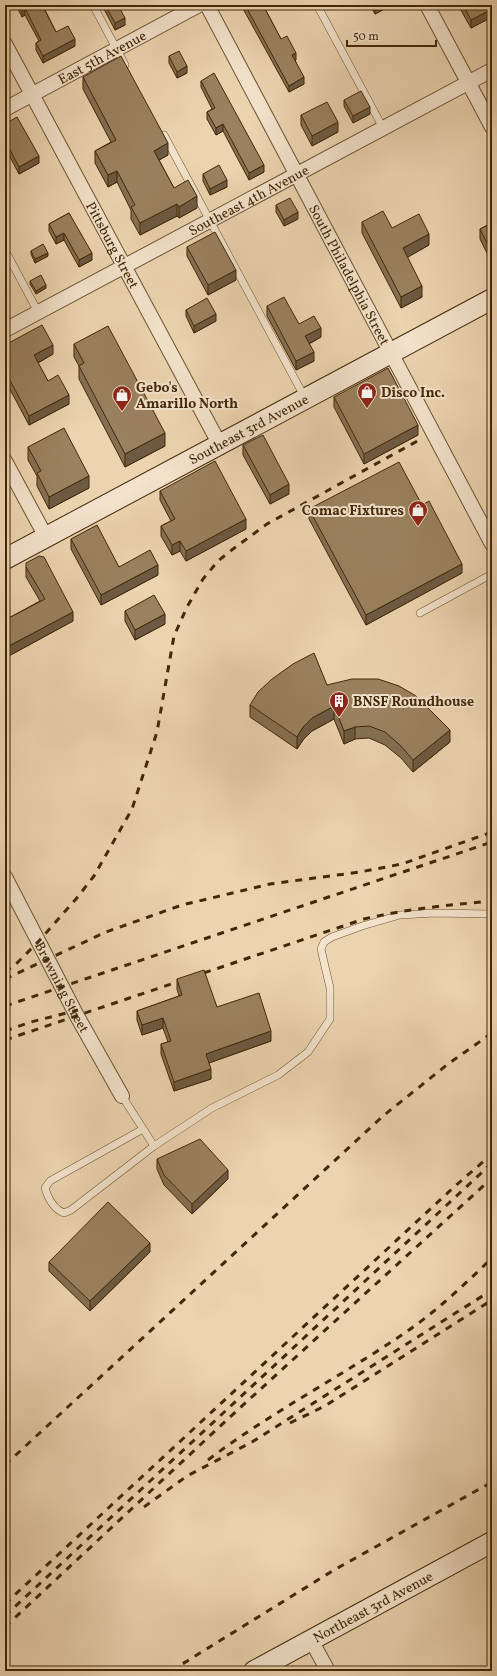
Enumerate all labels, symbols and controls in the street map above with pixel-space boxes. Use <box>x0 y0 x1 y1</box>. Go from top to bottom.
scale bar <box>347 22 436 48</box>
street label: East 5th Avenue <box>55 27 151 90</box>
text: 50 m <box>353 29 379 45</box>
street label: Southeast 4th Avenue <box>186 161 313 241</box>
street label: Pittsburg Street <box>80 199 143 293</box>
street label: South Philadelphia Street <box>303 202 393 349</box>
place label: Gebo's Amarillo North <box>136 379 238 414</box>
shop icon: Disco Inc. <box>356 381 378 409</box>
shop icon: Gebo's Amarillo North <box>111 384 133 412</box>
place label: Disco Inc. <box>381 384 445 403</box>
street label: Southeast 3rd Avenue <box>186 390 313 470</box>
shop icon: Comac Fixtures <box>407 499 429 527</box>
place label: Comac Fixtures <box>302 502 404 521</box>
building icon: BNSF Roundhouse <box>328 690 350 718</box>
place label: BNSF Roundhouse <box>353 693 474 712</box>
street label: Browning Street <box>29 939 93 1037</box>
street label: Northeast 3rd Avenue <box>310 1568 437 1648</box>

